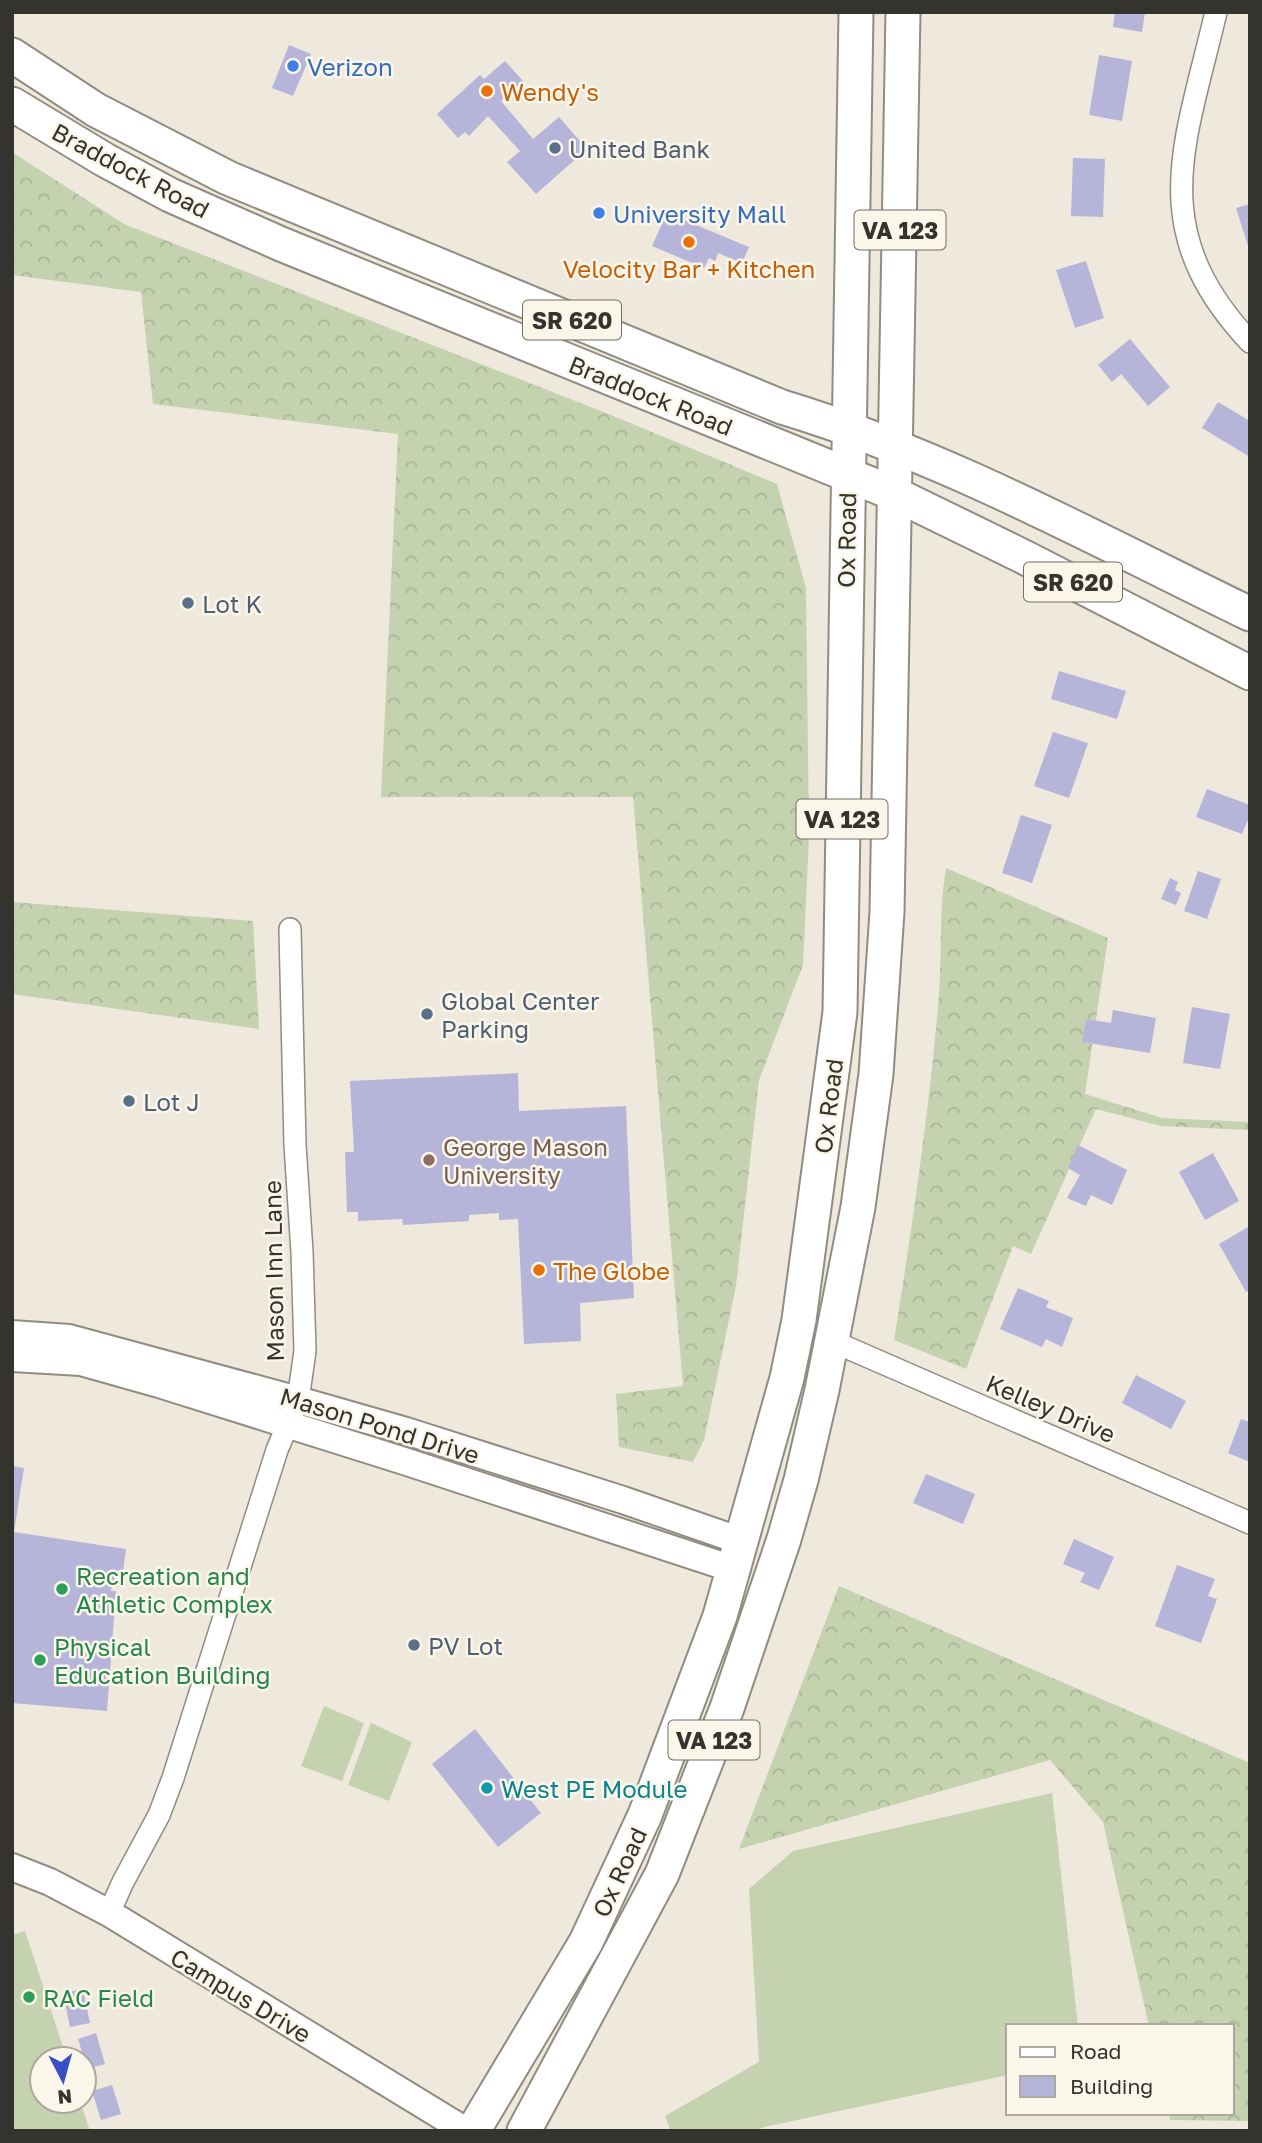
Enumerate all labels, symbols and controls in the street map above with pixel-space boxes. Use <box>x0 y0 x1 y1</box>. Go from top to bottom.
place label: Verizon <box>307 52 393 81</box>
marker: Verizon <box>285 58 301 74</box>
place label: Wendy's <box>501 77 599 106</box>
marker: Wendy's <box>479 83 495 99</box>
street label: Braddock Road <box>47 116 215 224</box>
place label: United Bank <box>569 134 710 163</box>
marker: United Bank <box>547 140 563 156</box>
place label: University Mall <box>613 199 786 228</box>
marker: University Mall <box>591 205 607 221</box>
road number: VA 123 <box>855 210 946 249</box>
marker: Velocity Bar + Kitchen <box>681 234 697 250</box>
place label: Velocity Bar + Kitchen <box>563 254 815 283</box>
road number: SR 620 <box>523 300 621 340</box>
street label: Braddock Road <box>565 349 737 441</box>
street label: Ox Road <box>831 492 861 588</box>
road number: SR 620 <box>1024 562 1122 602</box>
place label: Lot K <box>202 589 262 618</box>
marker: Lot K <box>180 595 196 611</box>
road number: VA 123 <box>796 800 888 838</box>
place label: Global Center Parking <box>441 986 599 1043</box>
marker: Global Center Parking <box>419 1006 435 1022</box>
street label: Ox Road <box>808 1057 848 1155</box>
place label: Lot J <box>143 1087 200 1116</box>
marker: Lot J <box>121 1093 137 1109</box>
place label: George Mason University <box>443 1132 608 1189</box>
marker: George Mason University <box>421 1152 437 1168</box>
street label: Mason Inn Lane <box>257 1180 289 1362</box>
place label: The Globe <box>553 1256 670 1285</box>
marker: The Globe <box>531 1262 547 1278</box>
street label: Kelley Drive <box>982 1368 1120 1448</box>
street label: Mason Pond Drive <box>277 1381 483 1469</box>
place label: Recreation and Athletic Complex <box>76 1561 273 1618</box>
marker: Recreation and Athletic Complex <box>54 1581 70 1597</box>
place label: PV Lot <box>428 1631 503 1660</box>
place label: Physical Education Building <box>54 1632 270 1689</box>
marker: PV Lot <box>406 1637 422 1653</box>
marker: Physical Education Building <box>32 1652 48 1668</box>
road number: VA 123 <box>668 1721 760 1760</box>
place label: West PE Module <box>501 1774 687 1803</box>
marker: West PE Module <box>479 1780 495 1796</box>
street label: Ox Road <box>586 1823 652 1921</box>
street label: Campus Drive <box>166 1942 316 2048</box>
place label: RAC Field <box>43 1983 154 2012</box>
marker: RAC Field <box>21 1989 37 2005</box>
legend <box>1006 2024 1234 2115</box>
text: Road <box>1070 2038 1121 2064</box>
north arrow <box>28 2045 98 2115</box>
text: Building <box>1070 2073 1153 2099</box>
text: N <box>56 2085 73 2110</box>

